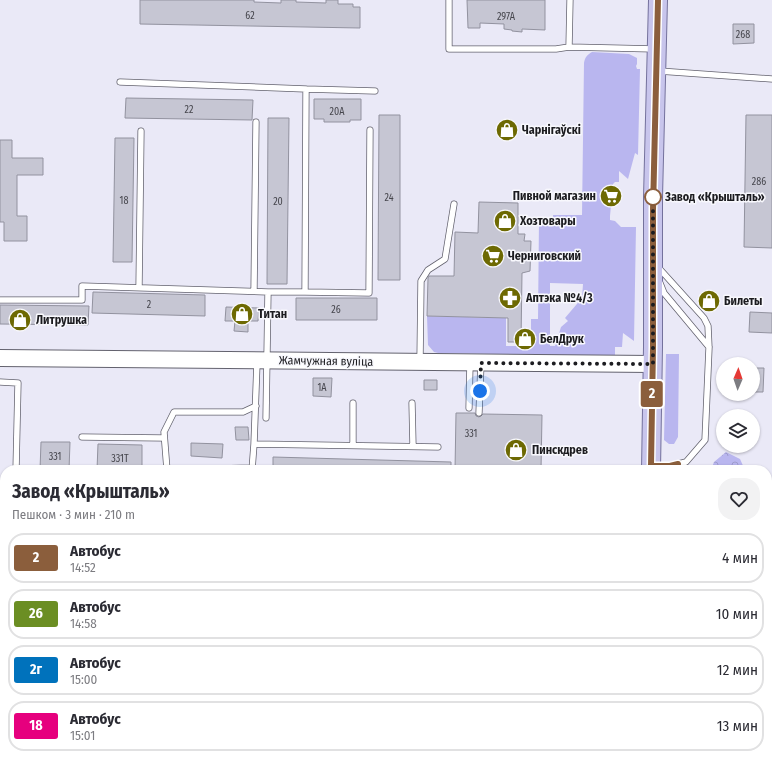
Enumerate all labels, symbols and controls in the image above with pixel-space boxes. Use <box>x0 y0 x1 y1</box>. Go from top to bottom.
house number: 62 <box>245 10 255 22</box>
house number: 297А <box>497 11 516 23</box>
house number: 268 <box>736 29 750 41</box>
house number: 22 <box>185 104 194 116</box>
house number: 20А <box>330 106 345 118</box>
shop icon: Чарнігаўскі <box>494 117 520 143</box>
place label: Чарнігаўскі <box>522 123 581 137</box>
house number: 286 <box>752 176 766 188</box>
supermarket icon: Пивной магазин <box>598 183 624 209</box>
marker: Завод «Крышталь» <box>644 188 662 206</box>
place label: Пивной магазин <box>513 189 596 203</box>
place label: Завод «Крышталь» <box>664 190 765 204</box>
house number: 24 <box>384 192 394 204</box>
house number: 18 <box>120 195 128 207</box>
house number: 20 <box>273 196 283 208</box>
shop icon: Хозтовары <box>492 208 518 234</box>
place label: Хозтовары <box>519 214 576 228</box>
supermarket icon: Черниговский <box>480 243 506 269</box>
place label: Черниговский <box>508 249 581 263</box>
pharmacy icon: Аптэка №4/3 <box>497 285 523 311</box>
shop icon: Билеты <box>696 288 722 314</box>
place label: Аптэка №4/3 <box>525 291 593 305</box>
place label: Билеты <box>724 294 762 308</box>
house number: 2 <box>147 299 152 311</box>
shop icon: Титан <box>229 301 255 327</box>
house number: 26 <box>331 304 341 316</box>
shop icon: Литрушка <box>7 307 33 333</box>
place label: Титан <box>258 307 287 321</box>
place label: Литрушка <box>36 313 87 327</box>
shop icon: БелДрук <box>512 326 538 352</box>
place label: БелДрук <box>540 332 585 346</box>
street label: Жамчужная вуліца <box>279 353 373 369</box>
north arrow <box>716 357 760 401</box>
map controls <box>716 357 760 453</box>
your location <box>470 381 490 401</box>
line badge: 2 <box>639 381 665 407</box>
house number: 1А <box>317 382 327 394</box>
text: 2 <box>649 385 655 402</box>
button: layers <box>716 409 760 453</box>
house number: 331 <box>465 428 477 440</box>
shop icon: Пинскдрев <box>503 437 529 463</box>
place label: Пинскдрев <box>532 443 588 457</box>
house number: 331 <box>49 451 61 463</box>
house number: 331Т <box>111 453 129 465</box>
button: heart <box>718 478 760 520</box>
text: Завод «Крышталь» <box>12 480 170 503</box>
text: Пешком · 3 мин · 210 m <box>12 507 135 522</box>
text: Автобус <box>70 542 121 560</box>
text: 2 <box>33 549 39 566</box>
text: 4 мин <box>722 549 758 567</box>
text: 14:52 <box>70 560 96 575</box>
text: Автобус <box>70 598 121 616</box>
text: 26 <box>29 605 43 622</box>
text: 10 мин <box>716 605 758 623</box>
text: 14:58 <box>70 616 97 631</box>
text: Автобус <box>70 654 121 672</box>
text: 2г <box>30 661 42 678</box>
text: 12 мин <box>717 661 758 679</box>
text: 15:00 <box>70 672 97 687</box>
text: Автобус <box>70 710 121 728</box>
text: 18 <box>29 717 43 734</box>
text: 13 мин <box>717 717 758 735</box>
text: 15:01 <box>70 728 95 743</box>

